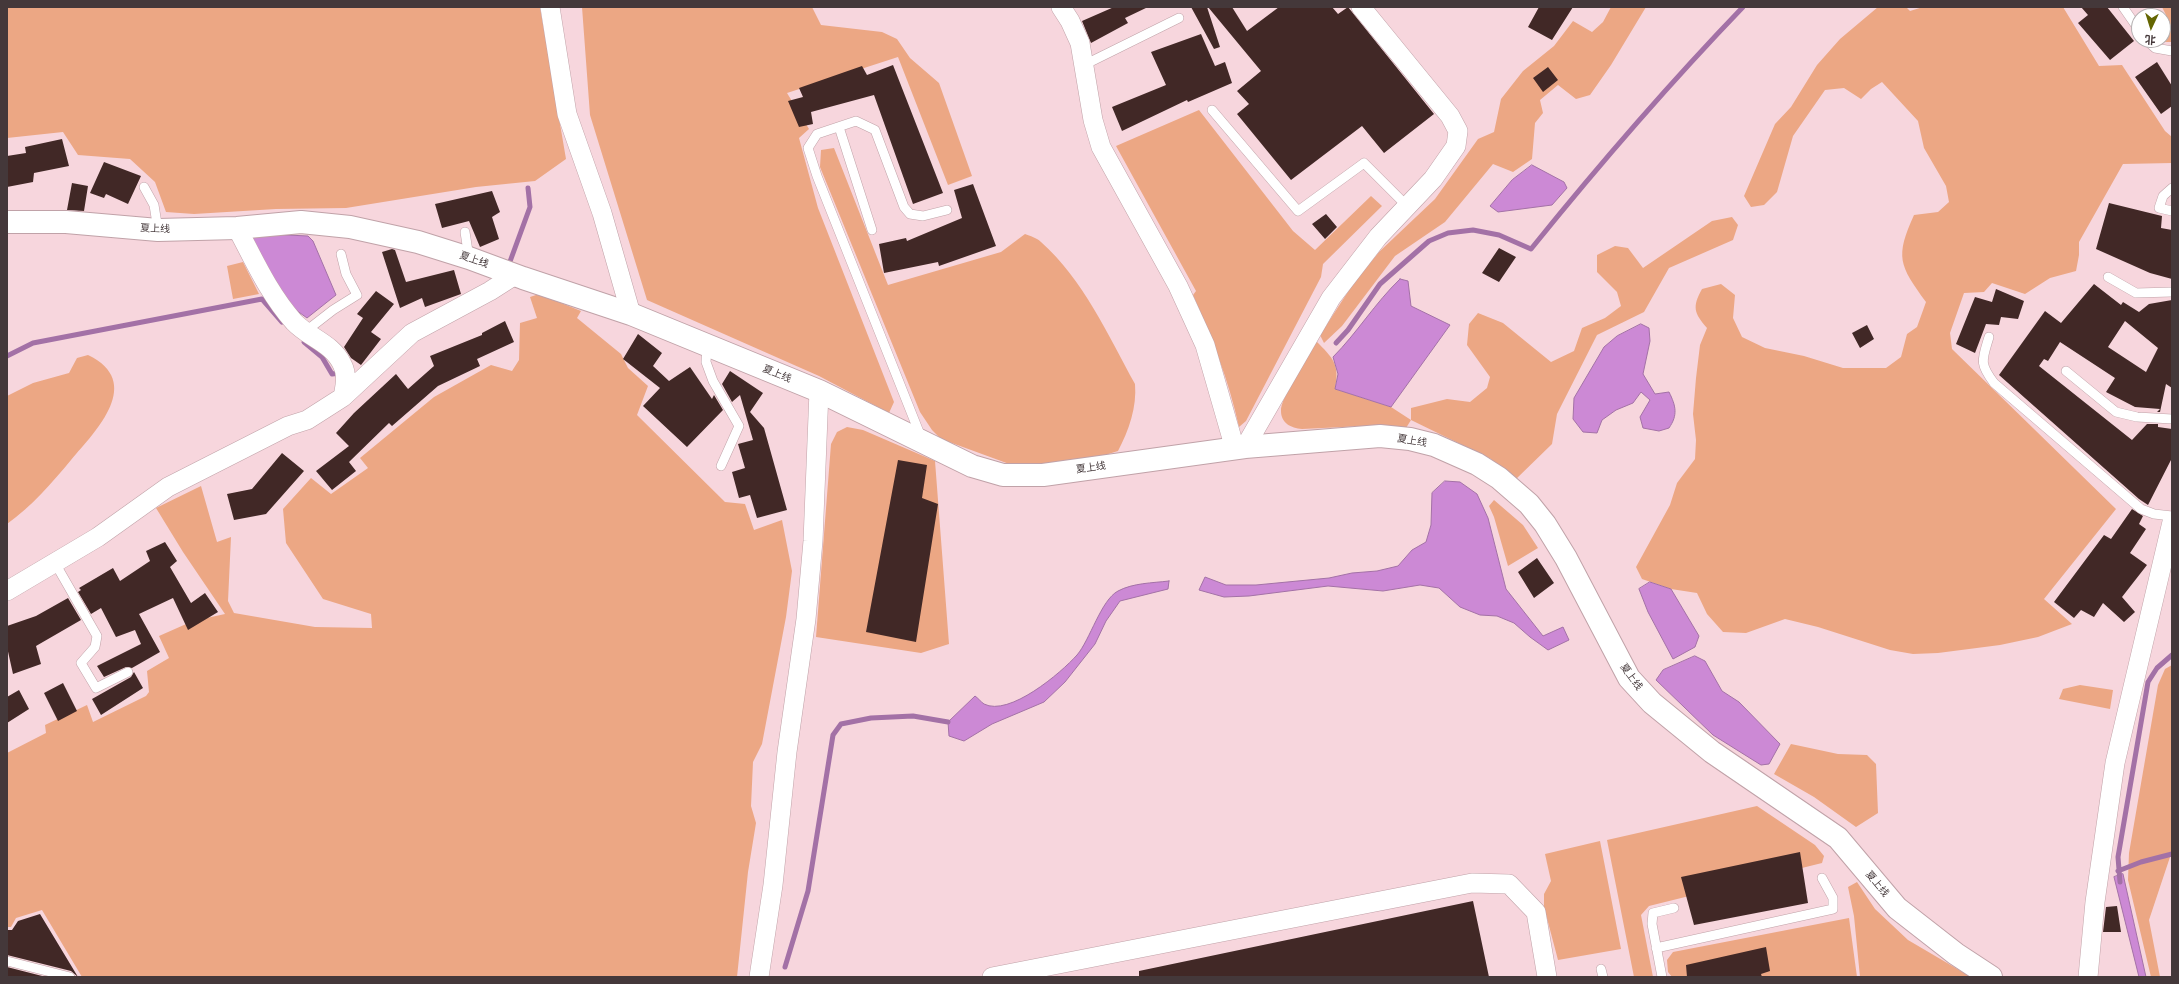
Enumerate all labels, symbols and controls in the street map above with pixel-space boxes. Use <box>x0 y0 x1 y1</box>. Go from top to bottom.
north arrow <box>2131 8 2171 48</box>
text: 北 <box>2144 33 2156 46</box>
street label: 夏上线 <box>140 222 170 236</box>
street label: 夏上线 <box>458 249 490 271</box>
street label: 夏上线 <box>761 363 793 385</box>
street label: 夏上线 <box>1396 432 1428 450</box>
street label: 夏上线 <box>1075 460 1107 476</box>
street label: 夏上线 <box>1617 661 1645 693</box>
street label: 夏上线 <box>1863 869 1891 899</box>

